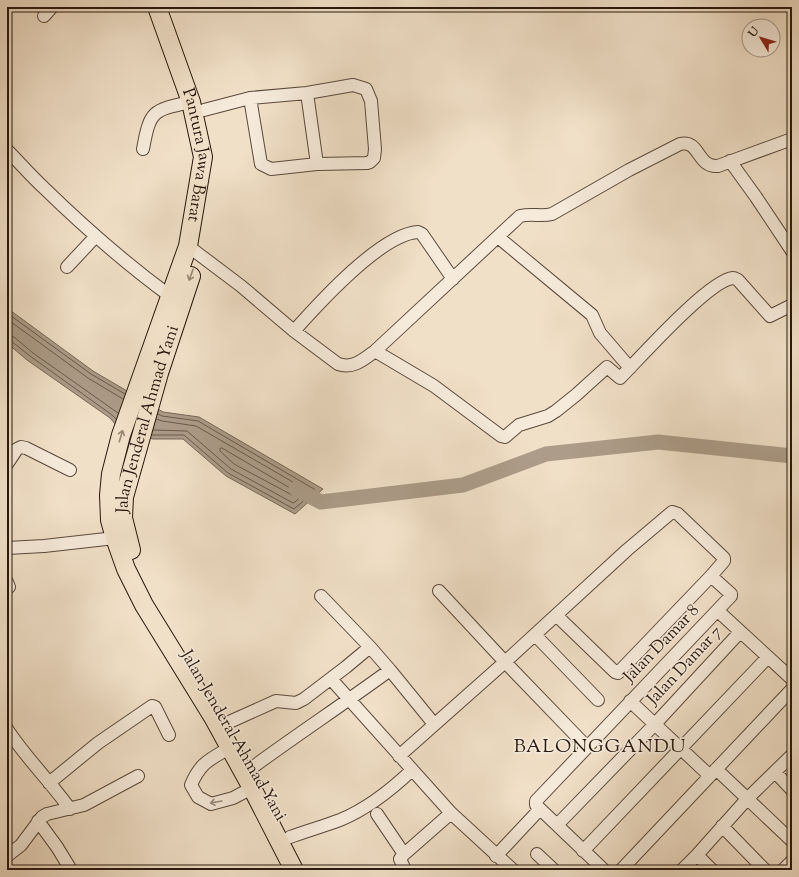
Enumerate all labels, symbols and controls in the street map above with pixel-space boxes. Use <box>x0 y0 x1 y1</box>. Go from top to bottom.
north arrow <box>741 18 781 58</box>
text: U <box>744 24 763 42</box>
street label: Pantura Jawa Barat <box>175 85 215 224</box>
one-way arrow <box>187 268 195 280</box>
street label: Jalan Jenderal Ahmad Yani <box>111 322 186 515</box>
one-way arrow <box>118 430 125 443</box>
street label: Jalan Damar 8 <box>618 600 706 689</box>
street label: Jalan Damar 7 <box>641 621 728 712</box>
street label: Jalan Jenderal Ahmad Yani <box>174 645 292 826</box>
district label: BALONGGANDU <box>514 734 686 761</box>
one-way arrow <box>210 798 223 806</box>

